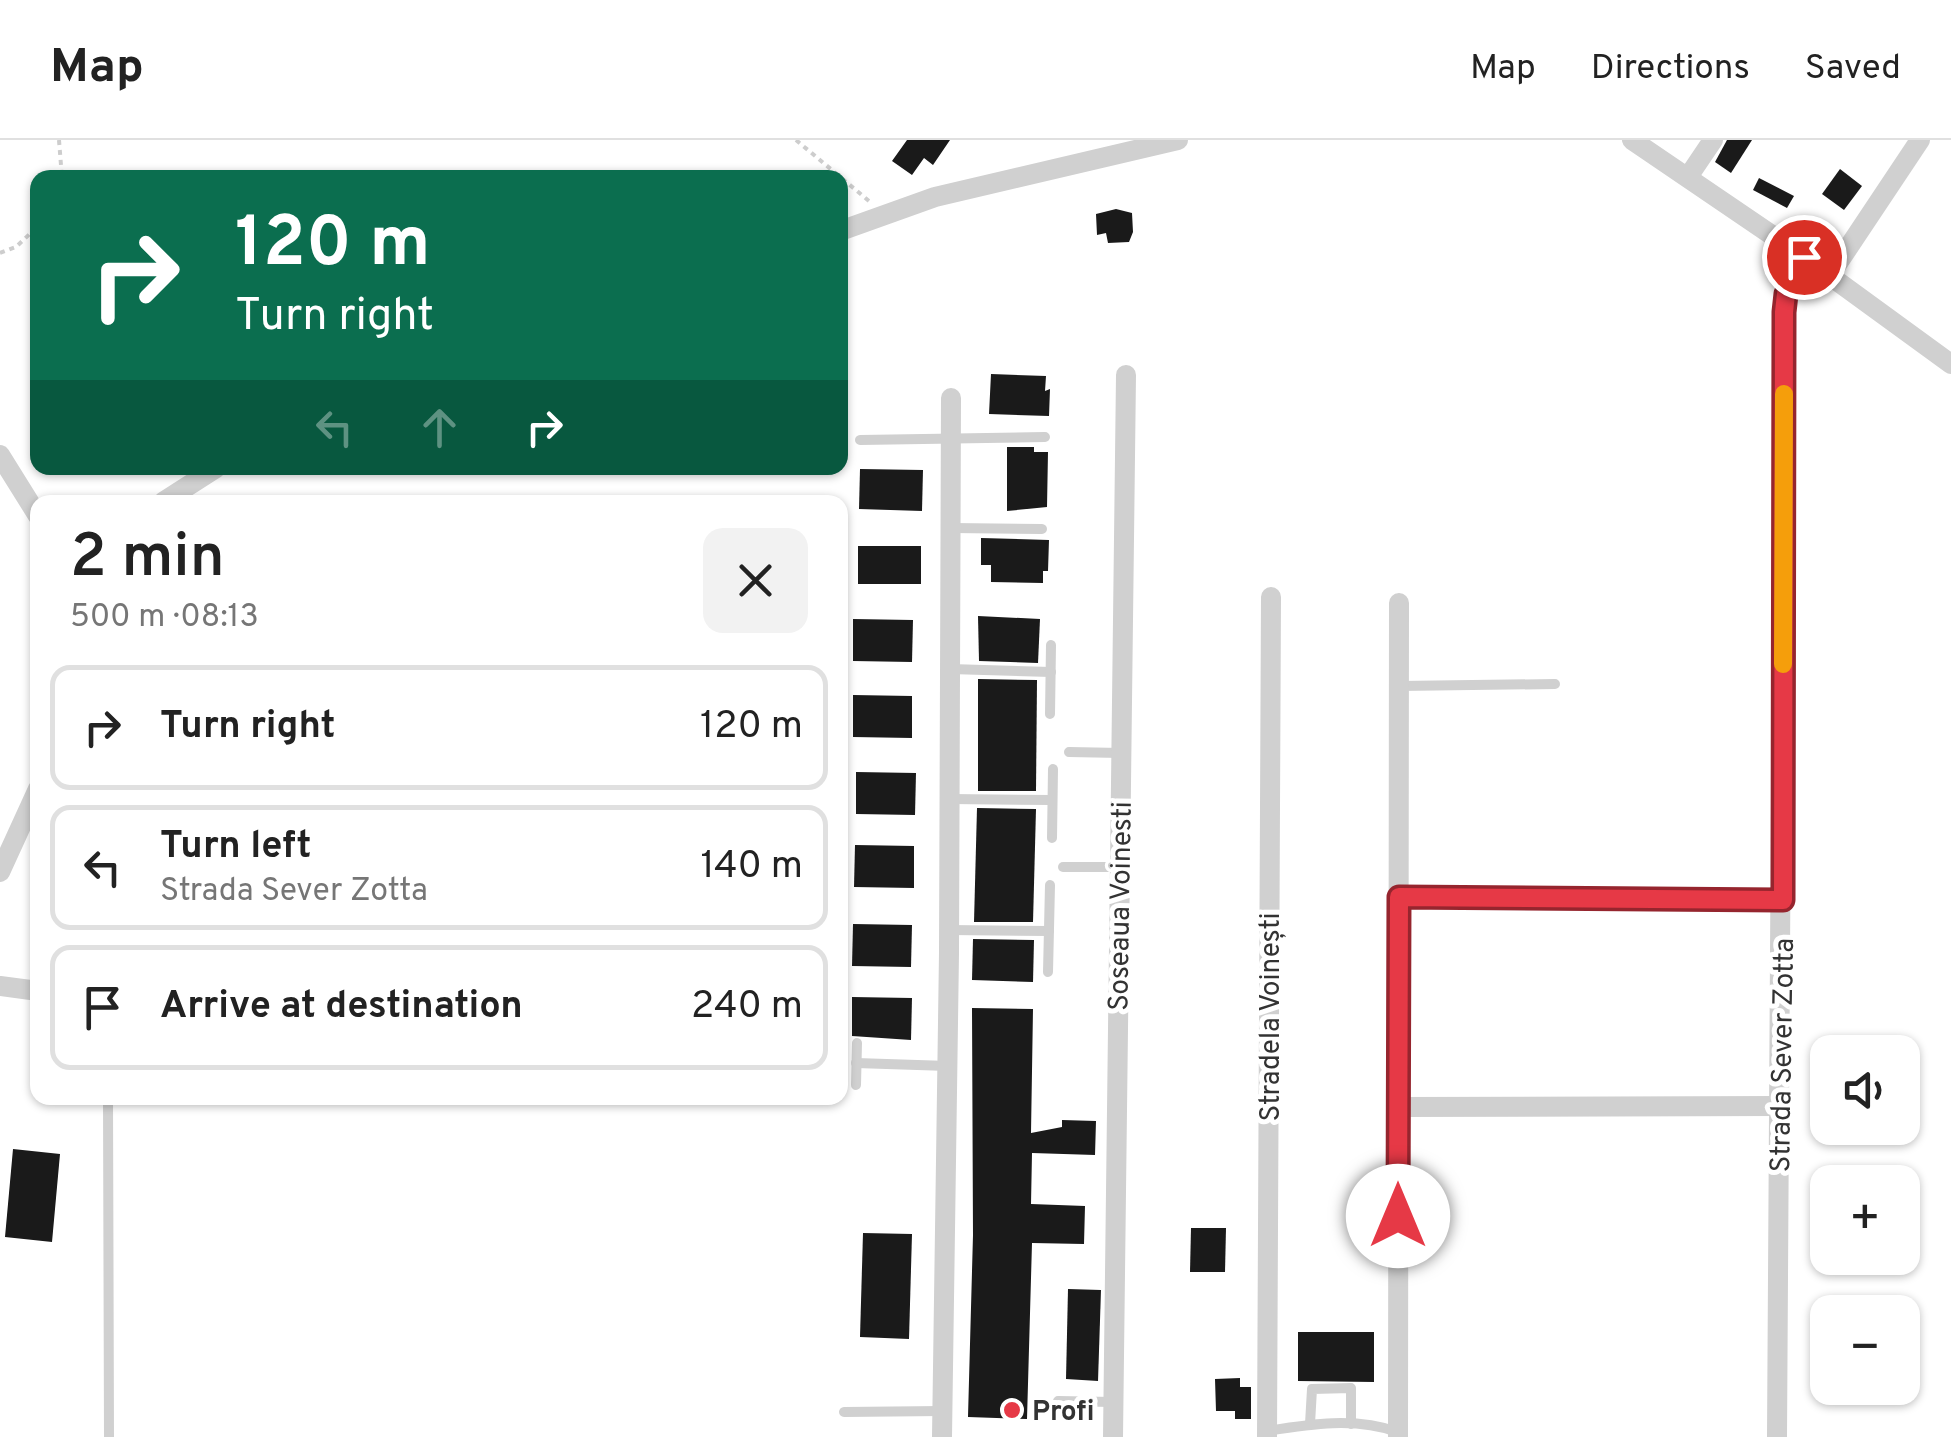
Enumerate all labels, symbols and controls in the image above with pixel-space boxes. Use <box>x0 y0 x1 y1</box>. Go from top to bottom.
text: Map <box>50 39 144 99</box>
text: Map <box>1470 47 1536 91</box>
text: Directions <box>1591 47 1750 91</box>
text: Saved <box>1805 47 1901 91</box>
text: 120 m <box>235 202 431 291</box>
icon: right <box>70 210 200 340</box>
pin <box>1762 215 1847 300</box>
icon: arrive <box>1777 230 1832 285</box>
text: Turn right <box>235 289 434 346</box>
icon: left <box>307 400 362 455</box>
icon: ahead <box>412 400 467 455</box>
icon: right <box>517 400 572 455</box>
text: 2 min <box>70 522 225 598</box>
button: close <box>703 528 808 633</box>
text: 500 m · 08:13 <box>70 598 259 638</box>
icon: right <box>75 700 130 755</box>
text: Turn right <box>160 703 335 752</box>
text: 120 m <box>700 703 803 752</box>
street label: Soseaua Voinesti <box>1102 801 1142 1011</box>
text: Turn left <box>160 823 312 872</box>
icon: left <box>75 840 130 895</box>
text: 140 m <box>700 843 803 892</box>
text: Strada Sever Zotta <box>160 872 428 912</box>
street label: Stradela Voinești <box>1254 912 1290 1122</box>
street label: Strada Sever Zotta <box>1764 938 1804 1173</box>
icon: arrive <box>75 980 130 1035</box>
text: Arrive at destination <box>160 983 523 1032</box>
text: 240 m <box>691 983 803 1032</box>
map controls <box>1810 1035 1920 1405</box>
button: sound <box>1810 1035 1920 1145</box>
position arrow <box>1346 1164 1450 1268</box>
button: + <box>1810 1165 1920 1275</box>
button: − <box>1810 1295 1920 1405</box>
place label: Profi <box>1032 1395 1094 1431</box>
marker: Profi <box>1001 1399 1023 1421</box>

